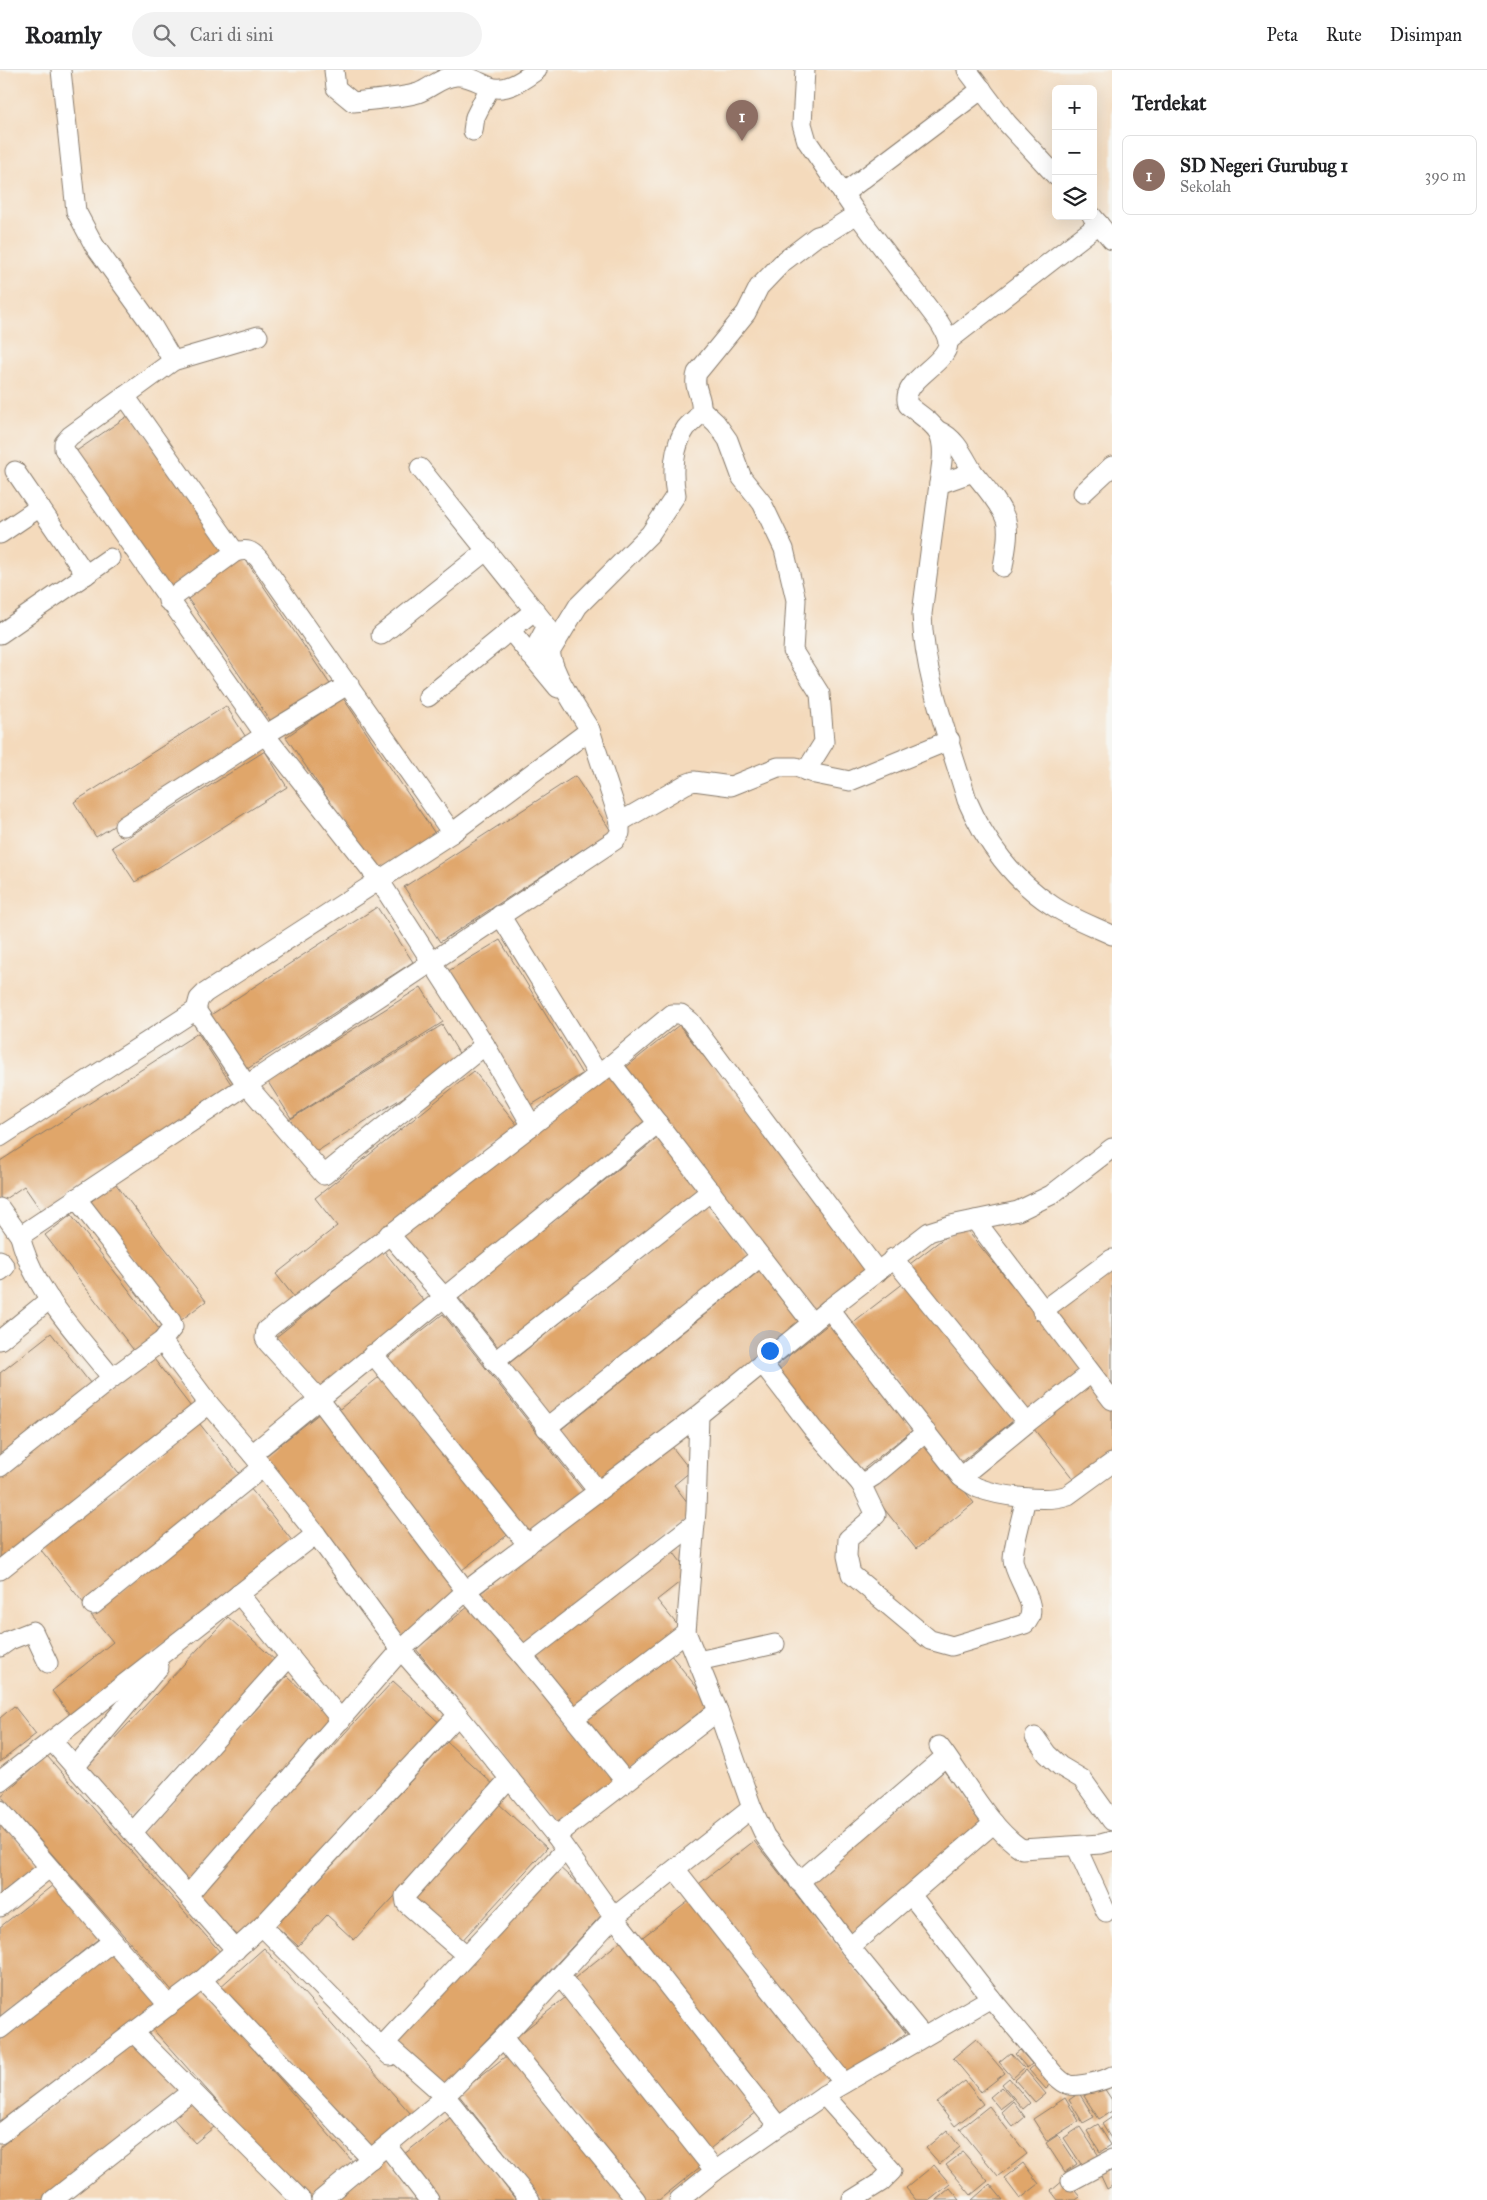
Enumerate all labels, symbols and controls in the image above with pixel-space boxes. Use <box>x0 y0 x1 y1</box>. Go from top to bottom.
search box <box>132 12 482 57</box>
text: Roamly <box>25 20 102 50</box>
icon: search <box>150 21 178 49</box>
text: Cari di sini <box>190 23 274 46</box>
text: Peta <box>1267 24 1298 46</box>
text: Rute <box>1326 24 1362 46</box>
text: Disimpan <box>1390 24 1462 46</box>
map controls <box>1052 85 1097 220</box>
button: + <box>1052 85 1097 130</box>
text: Terdekat <box>1132 90 1206 116</box>
pin: 1 <box>726 100 758 141</box>
button: − <box>1052 130 1097 175</box>
text: SD Negeri Gurubug 1 <box>1180 154 1348 177</box>
text: 1 <box>1146 166 1152 185</box>
text: 390 m <box>1425 166 1466 185</box>
button: layers <box>1052 175 1097 220</box>
text: Sekolah <box>1180 177 1231 196</box>
your location <box>757 1338 783 1364</box>

